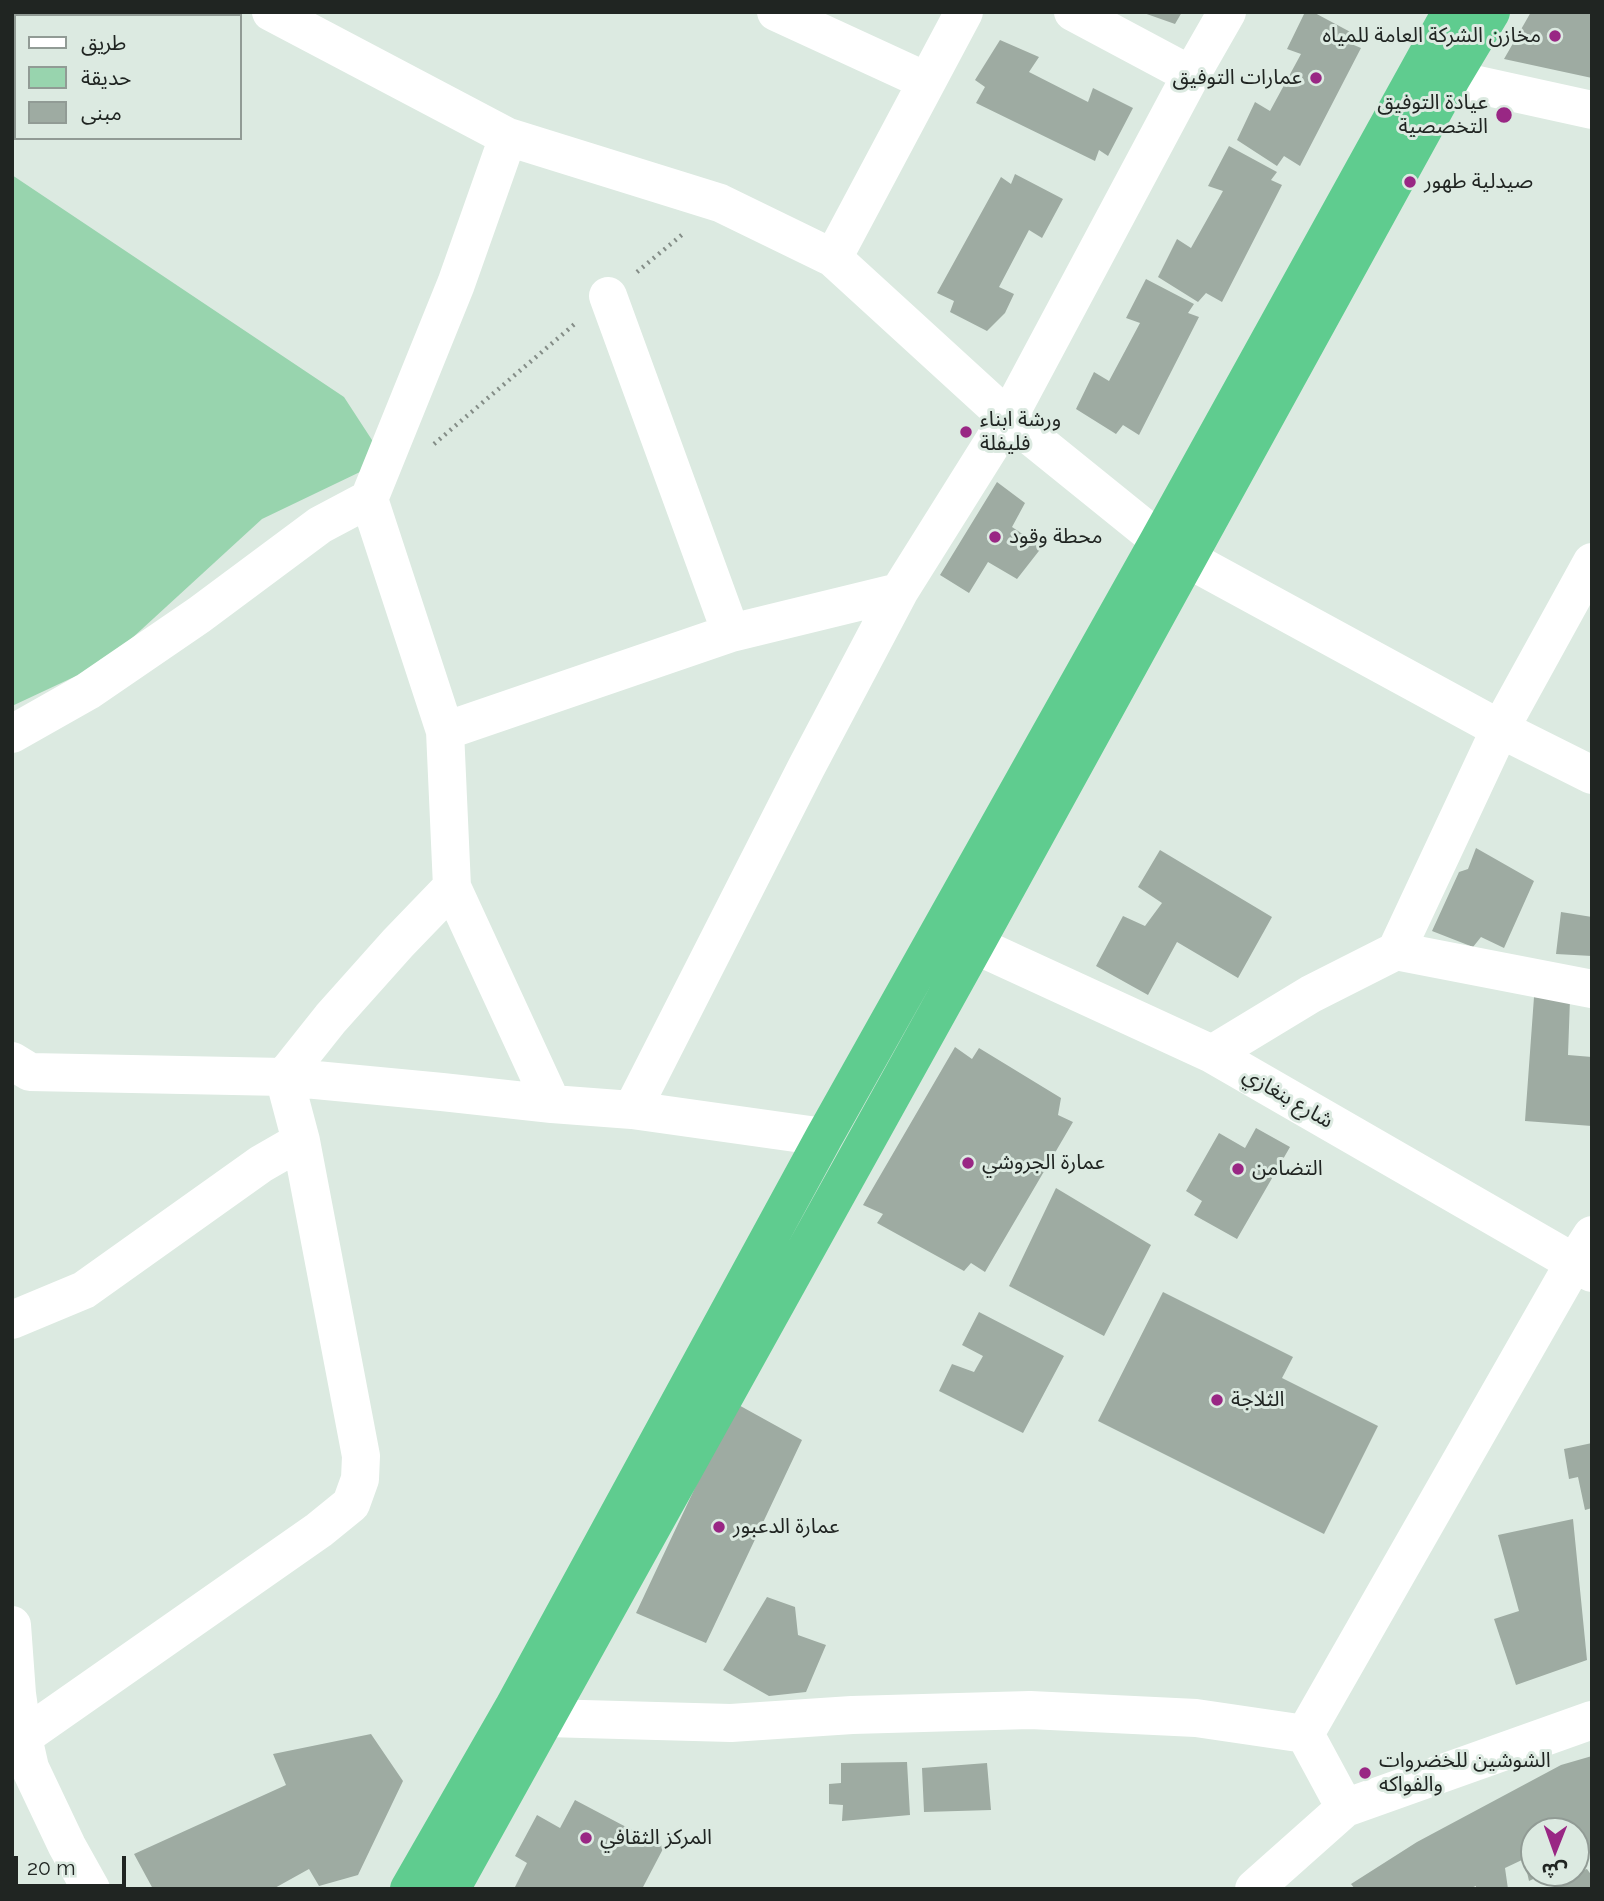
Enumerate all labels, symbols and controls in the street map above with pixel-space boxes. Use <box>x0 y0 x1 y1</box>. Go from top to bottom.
legend <box>14 14 242 140</box>
place label: مخازن الشركة العامة للمياه <box>1323 23 1541 49</box>
marker: مخازن الشركة العامة للمياه <box>1547 28 1563 44</box>
text: طريق <box>81 30 126 55</box>
text: حديقة <box>81 65 131 90</box>
place label: عمارات التوفيق <box>1172 65 1302 91</box>
marker: عمارات التوفيق <box>1308 70 1324 86</box>
place label: عيادة التوفيق التخصصية <box>1377 90 1488 140</box>
text: مبنى <box>81 100 122 125</box>
marker: عيادة التوفيق التخصصية <box>1494 105 1514 125</box>
place label: صيدلية طهور <box>1424 169 1533 195</box>
marker: صيدلية طهور <box>1402 174 1418 190</box>
place label: ورشة ابناء فليفلة <box>980 407 1061 457</box>
marker: ورشة ابناء فليفلة <box>958 424 974 440</box>
place label: محطة وقود <box>1009 524 1103 550</box>
marker: محطة وقود <box>987 529 1003 545</box>
street label: شارع بنغازي <box>1238 1062 1338 1134</box>
place label: عمارة الجروشي <box>982 1150 1105 1176</box>
marker: عمارة الجروشي <box>960 1155 976 1171</box>
place label: التضامن <box>1252 1156 1323 1182</box>
marker: التضامن <box>1230 1161 1246 1177</box>
place label: الثلاجة <box>1231 1387 1284 1413</box>
marker: الثلاجة <box>1209 1392 1225 1408</box>
place label: عمارة الدعبور <box>733 1514 840 1540</box>
marker: عمارة الدعبور <box>711 1519 727 1535</box>
place label: الشوشين للخضروات والفواكه <box>1379 1748 1551 1798</box>
marker: الشوشين للخضروات والفواكه <box>1357 1765 1373 1781</box>
north arrow <box>1520 1817 1590 1887</box>
place label: المركز الثقافي <box>600 1825 712 1851</box>
marker: المركز الثقافي <box>578 1830 594 1846</box>
scale bar <box>18 1842 130 1886</box>
text: 20 m <box>27 1855 75 1880</box>
text: ش <box>1541 1860 1568 1882</box>

